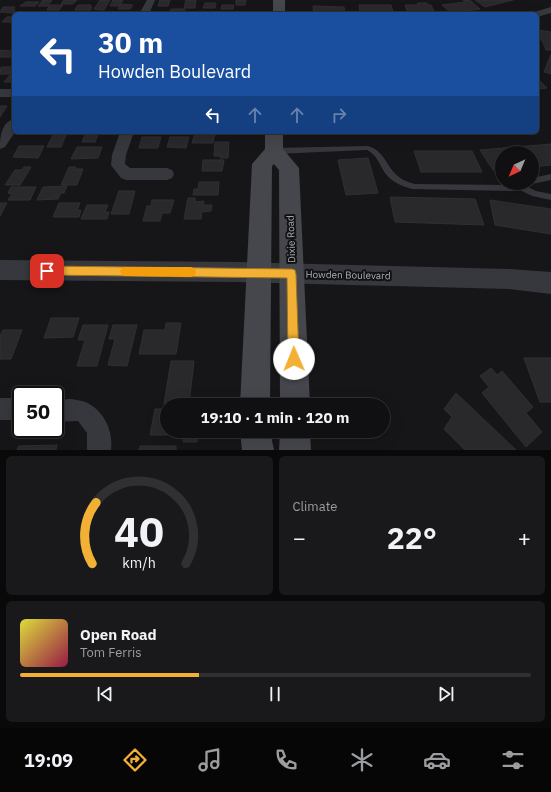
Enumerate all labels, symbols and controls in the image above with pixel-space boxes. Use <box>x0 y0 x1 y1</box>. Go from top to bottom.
text: 30 m <box>98 24 163 61</box>
icon: left <box>32 28 84 80</box>
text: Howden Boulevard <box>98 60 251 83</box>
icon: left <box>202 104 224 126</box>
icon: ahead <box>244 104 266 126</box>
icon: ahead <box>286 104 308 126</box>
icon: right <box>328 104 350 126</box>
north arrow <box>495 146 539 190</box>
map controls <box>495 146 539 190</box>
street label: Dixie Road <box>284 215 298 263</box>
pin <box>30 254 64 288</box>
icon: arrive <box>36 260 58 282</box>
street label: Howden Boulevard <box>305 268 391 282</box>
position arrow <box>273 338 315 380</box>
speed limit sign: 50 <box>12 386 64 438</box>
text: 19:10 · 1 min · 120 m <box>201 408 349 427</box>
text: Climate <box>293 498 337 515</box>
text: 40 <box>114 503 164 557</box>
text: 22° <box>387 518 437 557</box>
text: − <box>293 523 306 552</box>
text: + <box>518 523 531 552</box>
text: km/h <box>122 552 156 571</box>
text: Open Road <box>80 625 157 644</box>
text: Tom Ferris <box>80 644 142 661</box>
icon: previous <box>94 683 116 705</box>
icon: pause <box>264 683 286 705</box>
icon: next <box>435 683 457 705</box>
icon: directions <box>121 746 149 774</box>
icon: music <box>196 746 224 774</box>
icon: phone <box>272 746 300 774</box>
icon: climate <box>348 746 376 774</box>
icon: car <box>423 746 451 774</box>
icon: filters <box>499 746 527 774</box>
text: 19:09 <box>24 749 73 772</box>

